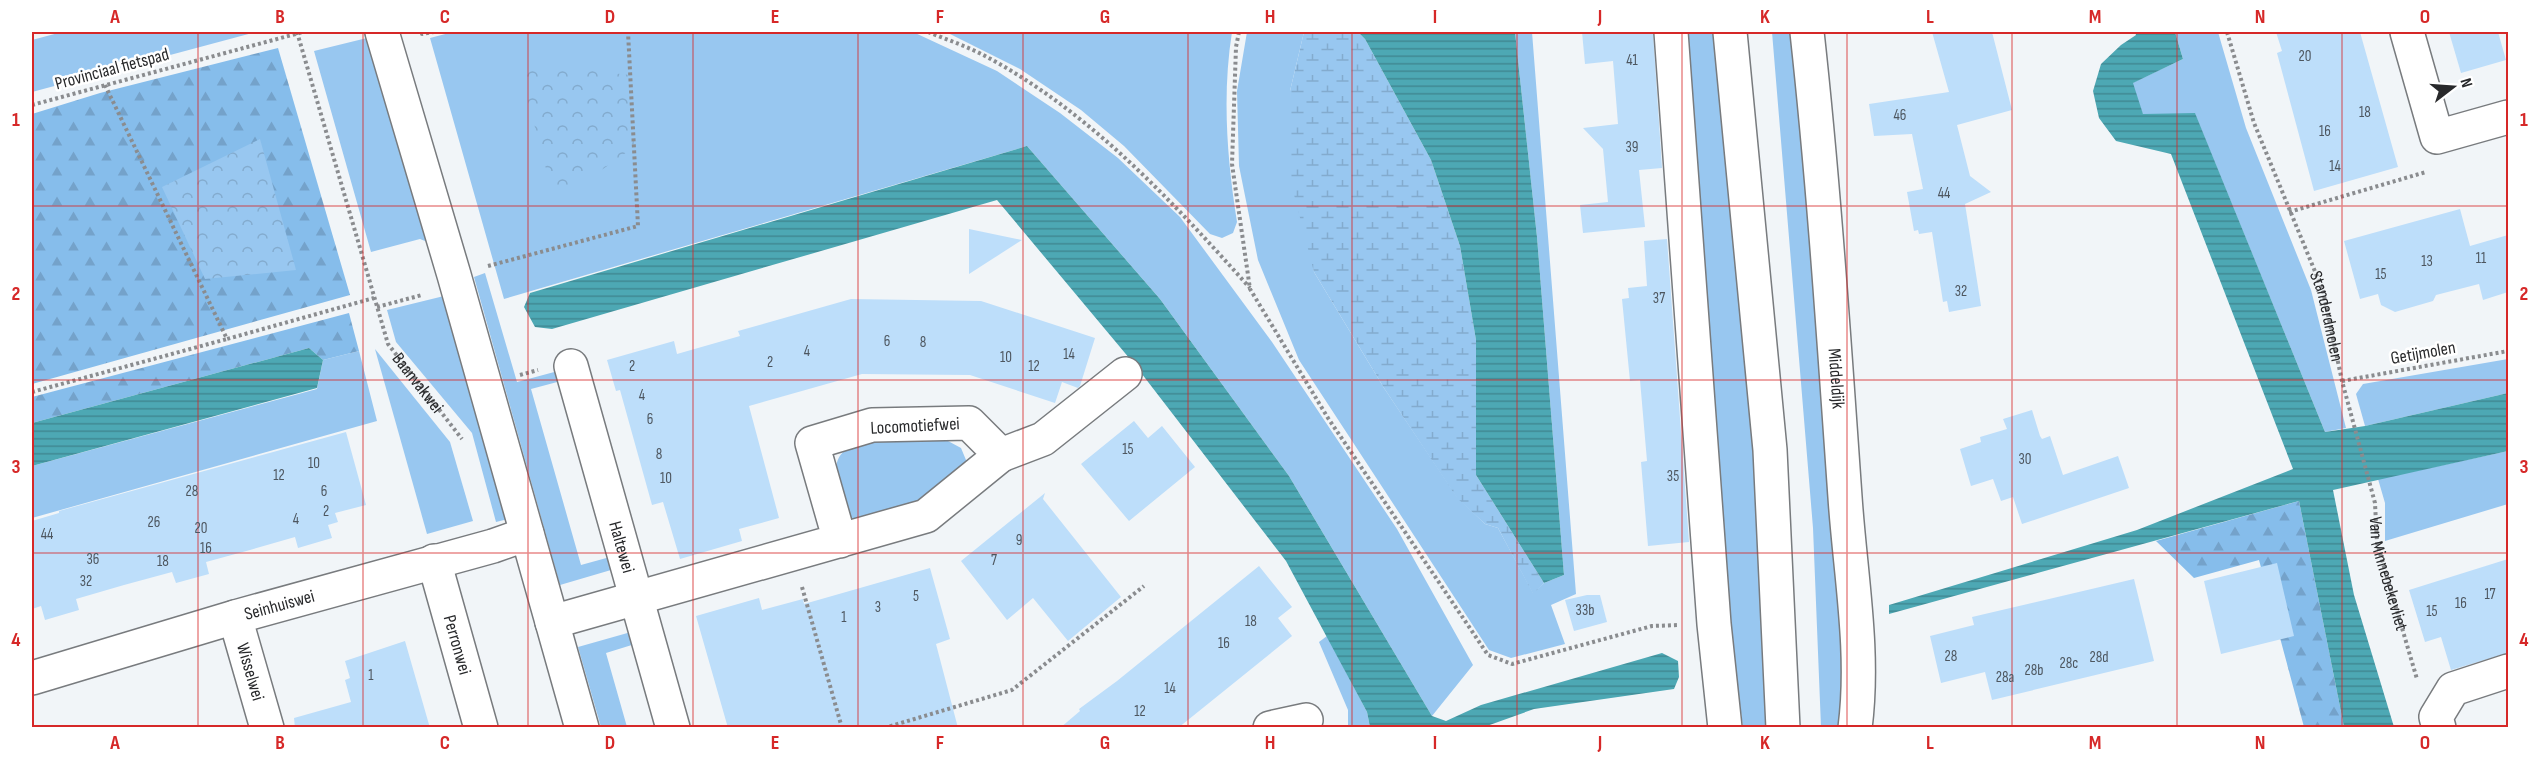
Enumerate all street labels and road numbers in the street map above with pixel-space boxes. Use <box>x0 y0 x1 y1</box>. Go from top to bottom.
street label: Provinciaal fietspad <box>53 44 171 94</box>
street label: Standerdmolen <box>2305 268 2348 363</box>
street label: Getijmolen <box>2389 337 2457 369</box>
street label: Baanvakwei <box>388 348 448 417</box>
street label: Middeldijk <box>1824 348 1849 410</box>
street label: Locomotiefwei <box>870 413 960 439</box>
street label: Van Minnebekevliet <box>2365 516 2413 633</box>
street label: Haltewei <box>605 519 639 575</box>
street label: Seinhuiswei <box>242 585 317 624</box>
street label: Perronwei <box>439 613 476 677</box>
street label: Wisselwei <box>233 640 269 703</box>

